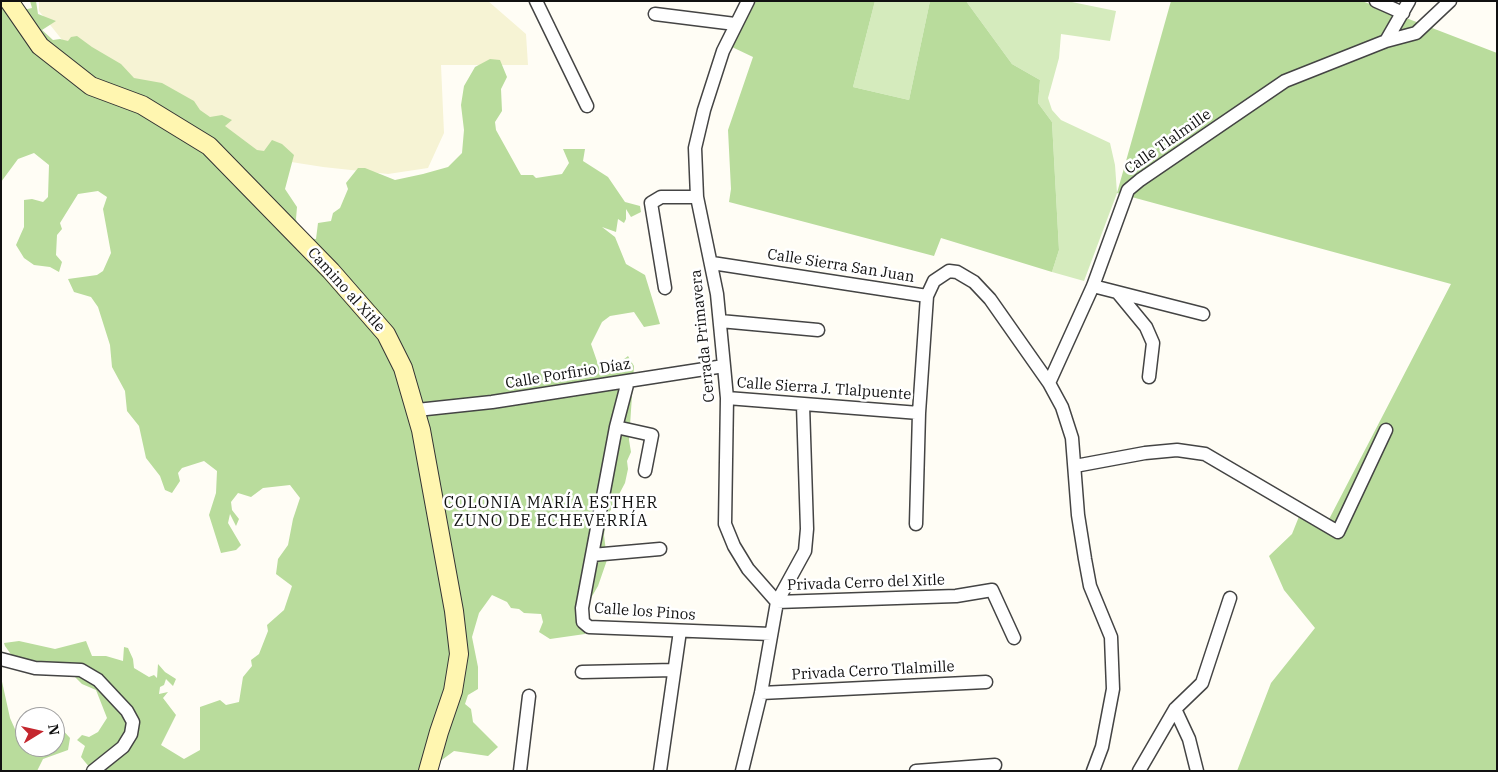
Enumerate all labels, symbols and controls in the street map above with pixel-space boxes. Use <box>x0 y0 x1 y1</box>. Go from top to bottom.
street label: Calle Tlalmille <box>1121 106 1215 178</box>
street label: Camino al Xitle <box>303 244 389 336</box>
street label: Calle Sierra San Juan <box>766 245 916 287</box>
street label: Cerrada Primavera <box>687 269 719 403</box>
street label: Calle Porfirio Díaz <box>504 355 632 393</box>
street label: Calle Sierra J. Tlalpuente <box>736 374 912 404</box>
district label: COLONIA MARÍA ESTHER ZUNO DE ECHEVERRÍA <box>441 493 661 531</box>
street label: Privada Cerro del Xitle <box>787 571 945 595</box>
street label: Calle los Pinos <box>594 599 696 625</box>
street label: Privada Cerro Tlalmille <box>791 658 955 684</box>
north arrow <box>15 707 65 757</box>
text: N <box>44 723 64 737</box>

